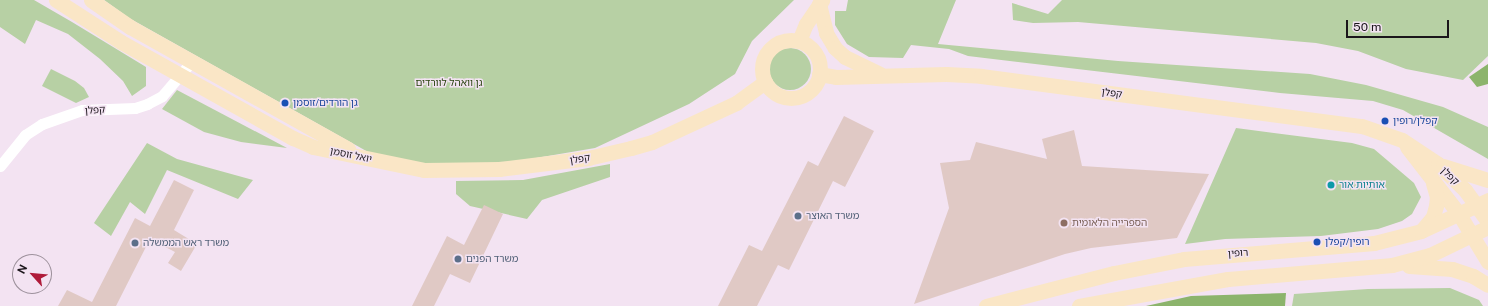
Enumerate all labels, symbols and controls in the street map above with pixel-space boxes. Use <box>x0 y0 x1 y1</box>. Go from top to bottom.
scale bar <box>1348 12 1451 38</box>
text: 50 m <box>1353 20 1381 34</box>
park label: גן וואהל לוורדים <box>416 77 482 89</box>
street label: קפלן <box>1101 86 1123 100</box>
place label: גן הורדים/זוסמן <box>293 97 358 109</box>
marker: גן הורדים/זוסמן <box>280 98 290 108</box>
street label: קפלן <box>84 103 106 117</box>
place label: קפלן/רופין <box>1393 115 1438 127</box>
marker: קפלן/רופין <box>1380 116 1390 126</box>
street label: יואל זוסמן <box>329 145 373 165</box>
street label: קפלן <box>569 151 591 167</box>
street label: קפלן <box>1438 164 1462 188</box>
place label: אותיות אור <box>1339 179 1385 191</box>
marker: אותיות אור <box>1326 180 1336 190</box>
place label: משרד האוצר <box>806 210 859 222</box>
marker: משרד האוצר <box>793 211 803 221</box>
place label: הספרייה הלאומית <box>1072 217 1147 229</box>
marker: הספרייה הלאומית <box>1059 218 1069 228</box>
place label: רופין/קפלן <box>1325 236 1370 248</box>
place label: משרד ראש הממשלה <box>143 237 229 249</box>
marker: רופין/קפלן <box>1312 237 1322 247</box>
marker: משרד ראש הממשלה <box>130 238 140 248</box>
street label: רופין <box>1227 246 1249 260</box>
place label: משרד הפנים <box>466 253 518 265</box>
north arrow <box>12 254 52 294</box>
marker: משרד הפנים <box>453 254 463 264</box>
text: N <box>15 262 29 276</box>

